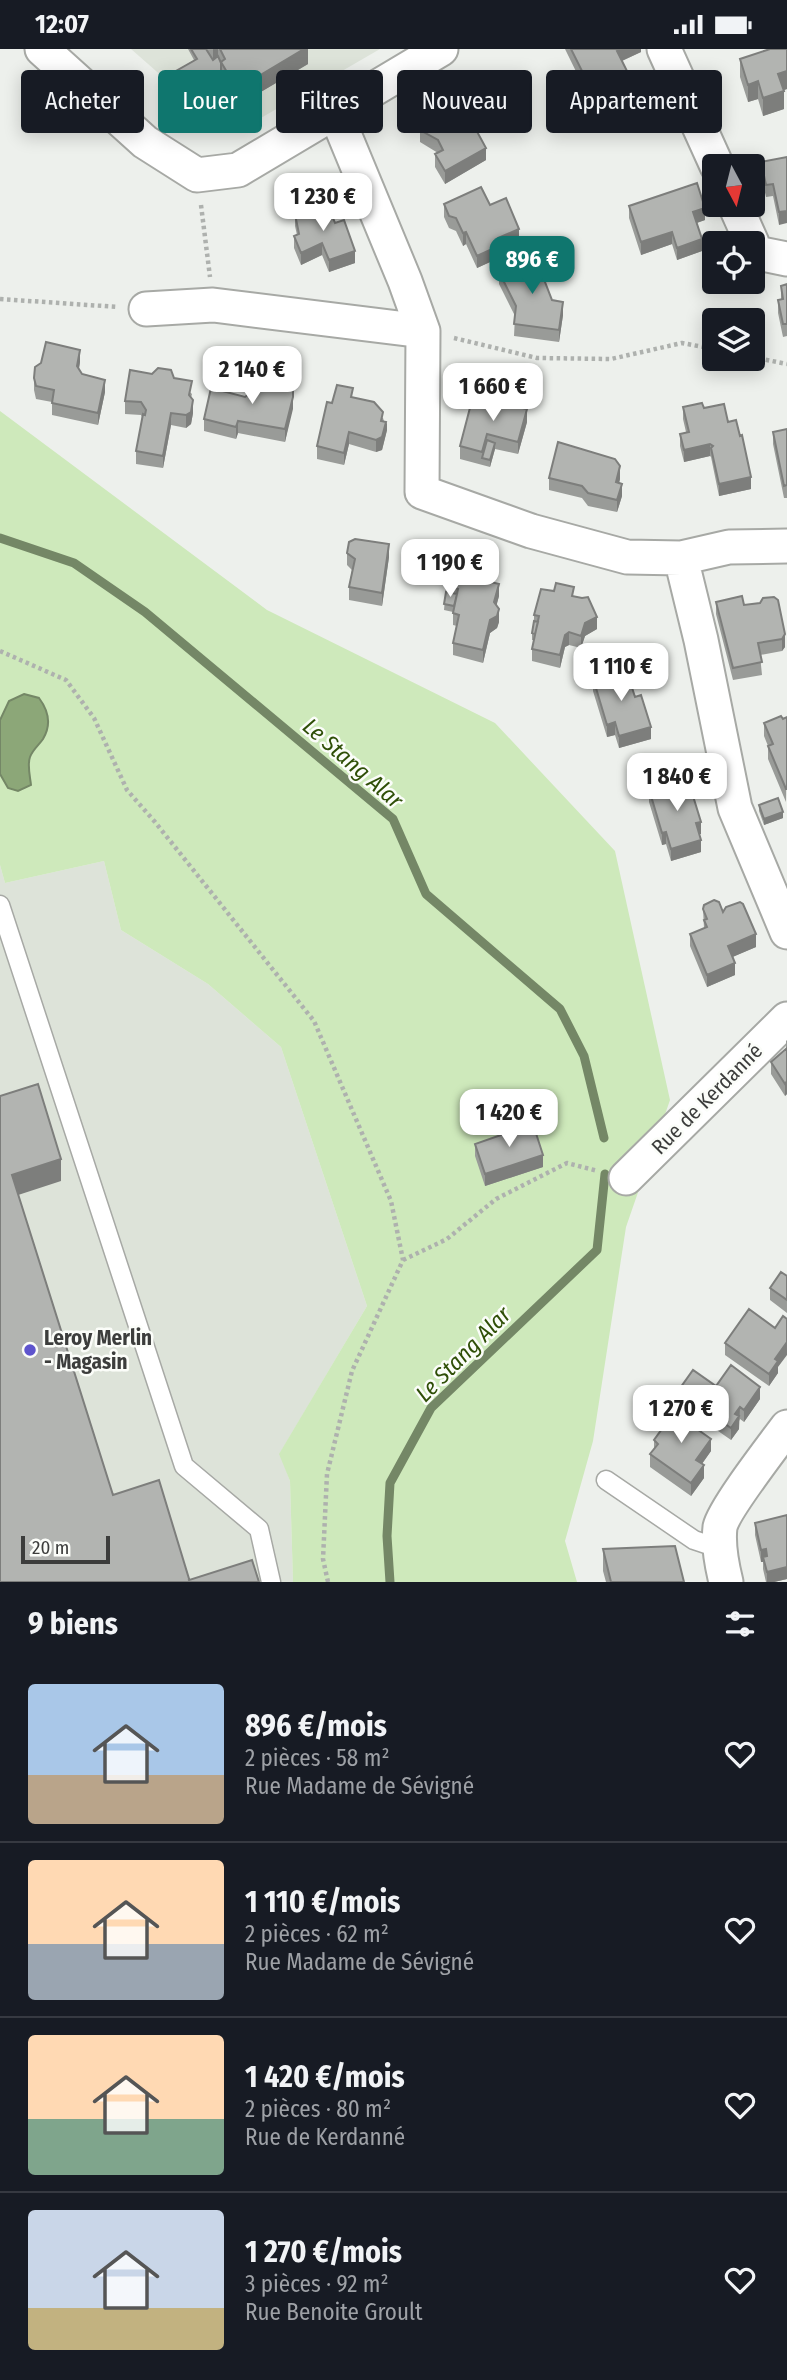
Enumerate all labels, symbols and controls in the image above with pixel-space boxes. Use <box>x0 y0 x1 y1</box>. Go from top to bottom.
text: 12:07 <box>35 9 89 40</box>
chip: Acheter <box>21 70 144 133</box>
chip: Louer <box>158 70 262 133</box>
chip: Filtres <box>276 70 383 133</box>
chip: Nouveau <box>397 70 532 133</box>
chip: Appartement <box>546 70 722 133</box>
north arrow <box>702 154 765 217</box>
map controls <box>702 154 765 371</box>
pin: 1 230 € <box>258 173 388 233</box>
text: 1 230 € <box>290 182 356 210</box>
button: locate <box>702 231 765 294</box>
pin: 896 € <box>483 237 581 296</box>
text: 896 € <box>506 245 558 273</box>
button: layers <box>702 308 765 371</box>
pin: 2 140 € <box>187 347 317 406</box>
text: 2 140 € <box>219 355 285 383</box>
pin: 1 660 € <box>428 363 558 423</box>
text: 1 660 € <box>459 372 527 400</box>
pin: 1 190 € <box>385 539 515 599</box>
text: 1 190 € <box>417 548 483 576</box>
pin: 1 110 € <box>556 643 686 703</box>
text: 1 110 € <box>589 652 653 680</box>
water label: Le Stang Alar <box>297 712 409 815</box>
pin: 1 840 € <box>612 753 742 813</box>
text: 1 840 € <box>643 762 711 790</box>
street label: Rue de Kerdanné <box>646 1038 768 1160</box>
pin: 1 420 € <box>444 1089 574 1149</box>
text: 1 420 € <box>476 1098 542 1126</box>
water label: Le Stang Alar <box>410 1300 517 1407</box>
place label: Leroy Merlin - Magasin <box>44 1325 152 1375</box>
marker: Leroy Merlin - Magasin <box>22 1342 38 1358</box>
pin: 1 270 € <box>616 1385 746 1445</box>
text: 1 270 € <box>649 1394 713 1422</box>
scale bar <box>21 1533 110 1565</box>
text: 20 m <box>32 1536 69 1559</box>
icon: filters <box>721 1605 759 1643</box>
text: 9 biens <box>28 1606 118 1642</box>
text: 896 €/mois <box>245 1708 387 1744</box>
icon: home <box>84 1712 168 1796</box>
icon: heart <box>721 1735 759 1773</box>
text: 2 pièces · 58 m² <box>245 1744 390 1772</box>
text: Rue Madame de Sévigné <box>245 1772 474 1800</box>
text: 1 110 €/mois <box>245 1884 400 1920</box>
icon: home <box>84 1888 168 1972</box>
icon: heart <box>721 1911 759 1949</box>
text: 2 pièces · 62 m² <box>245 1920 389 1948</box>
text: Rue Madame de Sévigné <box>245 1948 474 1976</box>
text: 1 420 €/mois <box>245 2059 405 2095</box>
icon: home <box>84 2063 168 2147</box>
icon: heart <box>721 2086 759 2124</box>
text: 2 pièces · 80 m² <box>245 2095 391 2123</box>
text: Rue de Kerdanné <box>245 2123 405 2151</box>
text: 1 270 €/mois <box>245 2234 402 2270</box>
icon: home <box>84 2238 168 2322</box>
icon: heart <box>721 2261 759 2299</box>
text: 3 pièces · 92 m² <box>245 2270 389 2298</box>
text: Rue Benoite Groult <box>245 2298 423 2326</box>

